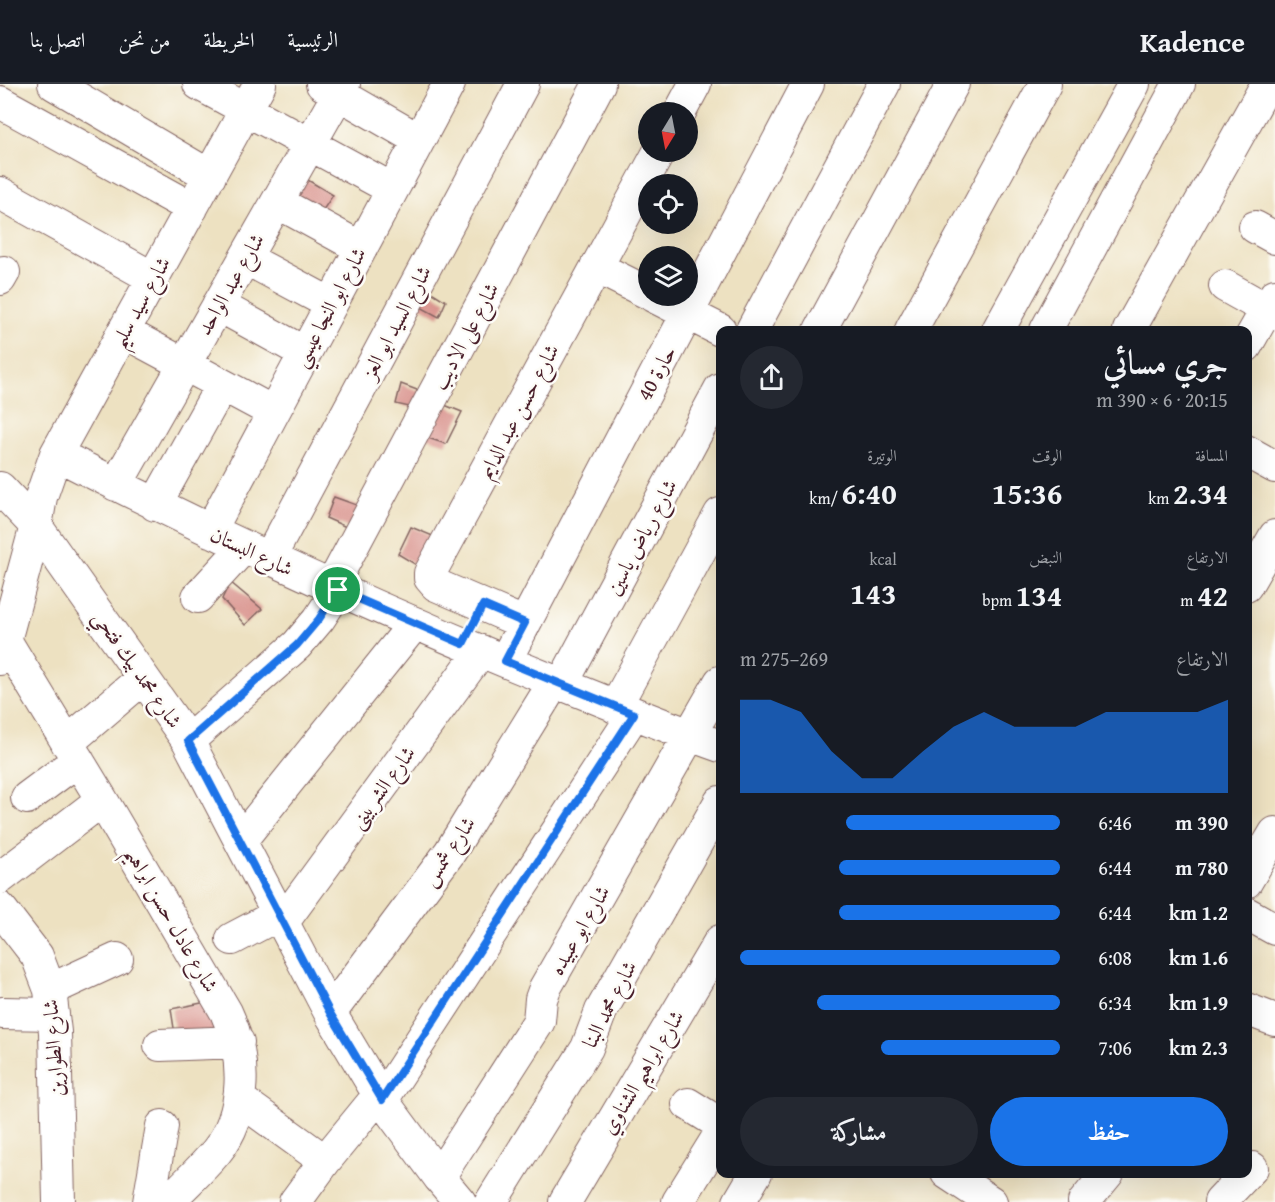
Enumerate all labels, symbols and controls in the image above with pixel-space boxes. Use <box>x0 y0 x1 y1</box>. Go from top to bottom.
text: Kadence <box>1140 21 1245 62</box>
text: اتصل بنا <box>30 24 85 55</box>
text: من نحن <box>118 24 171 55</box>
text: الخريطة <box>204 24 255 55</box>
text: الرئيسية <box>288 24 338 55</box>
north arrow <box>638 102 698 162</box>
map controls <box>638 102 698 306</box>
button: locate <box>638 174 698 234</box>
street label: شارع عبد الواحد <box>188 227 274 342</box>
street label: شارع ابو النجا عيسي <box>284 241 378 375</box>
button: layers <box>638 246 698 306</box>
street label: شارع سيد سليم <box>102 251 183 356</box>
street label: شارع السيد ابو العز <box>352 260 442 387</box>
street label: شارع على الاديب <box>424 277 509 397</box>
street label: شارع حسن عبد الدايم <box>469 338 569 485</box>
text: جري مسائي <box>1103 338 1228 386</box>
street label: حارة 40 <box>629 340 683 406</box>
button: share <box>740 346 803 409</box>
text: 20:15 · 6 × 390 m <box>1096 385 1228 414</box>
text: الوتيرة <box>867 443 897 467</box>
text: الوقت <box>1032 443 1062 467</box>
text: المسافة <box>1195 443 1228 467</box>
text: 6:40 <box>842 471 897 515</box>
text: 15:36 <box>992 471 1062 515</box>
text: 2.34 <box>1173 471 1228 515</box>
street label: شارع رياض ياسين <box>597 473 687 602</box>
text: /km <box>809 486 842 510</box>
text: km <box>1148 486 1173 510</box>
street label: شارع البستان <box>204 518 299 586</box>
text: النبض <box>1029 545 1062 569</box>
text: الارتفاع <box>1186 545 1228 569</box>
text: kcal <box>869 547 897 571</box>
pin <box>312 564 363 615</box>
text: 143 <box>850 571 897 615</box>
icon: arrive <box>321 573 354 606</box>
text: 134 <box>1016 573 1062 617</box>
text: 42 <box>1197 573 1228 617</box>
text: bpm <box>982 588 1016 612</box>
text: m <box>1180 588 1197 612</box>
street label: شارع محمد بيك فتحي <box>82 604 190 737</box>
text: 269–275 m <box>740 644 828 673</box>
text: الارتفاع <box>1176 644 1228 673</box>
street label: شارع الشربينى <box>341 739 425 837</box>
text: 6:46 <box>1098 808 1132 837</box>
text: 390 m <box>1175 808 1228 837</box>
street label: شارع شمس <box>413 810 485 894</box>
street label: شارع عادل حسن ابراهيم <box>112 840 227 1001</box>
text: 6:44 <box>1098 853 1132 882</box>
text: 780 m <box>1175 853 1228 882</box>
street label: شارع ابو عبيده <box>541 879 620 982</box>
text: 6:44 <box>1098 898 1132 927</box>
text: 1.2 km <box>1169 898 1228 927</box>
text: 6:08 <box>1098 943 1132 972</box>
text: 1.6 km <box>1169 943 1228 972</box>
street label: شارع محمد البنا <box>574 955 647 1054</box>
text: 6:34 <box>1098 988 1132 1017</box>
text: 1.9 km <box>1169 988 1228 1017</box>
street label: شارع الطوارين <box>34 998 75 1098</box>
street label: شارع ابراهيم الشناوي <box>593 1004 697 1143</box>
text: 7:06 <box>1098 1033 1132 1062</box>
text: 2.3 km <box>1169 1033 1228 1062</box>
button: مشاركة <box>740 1097 978 1166</box>
button: حفظ <box>990 1097 1228 1166</box>

